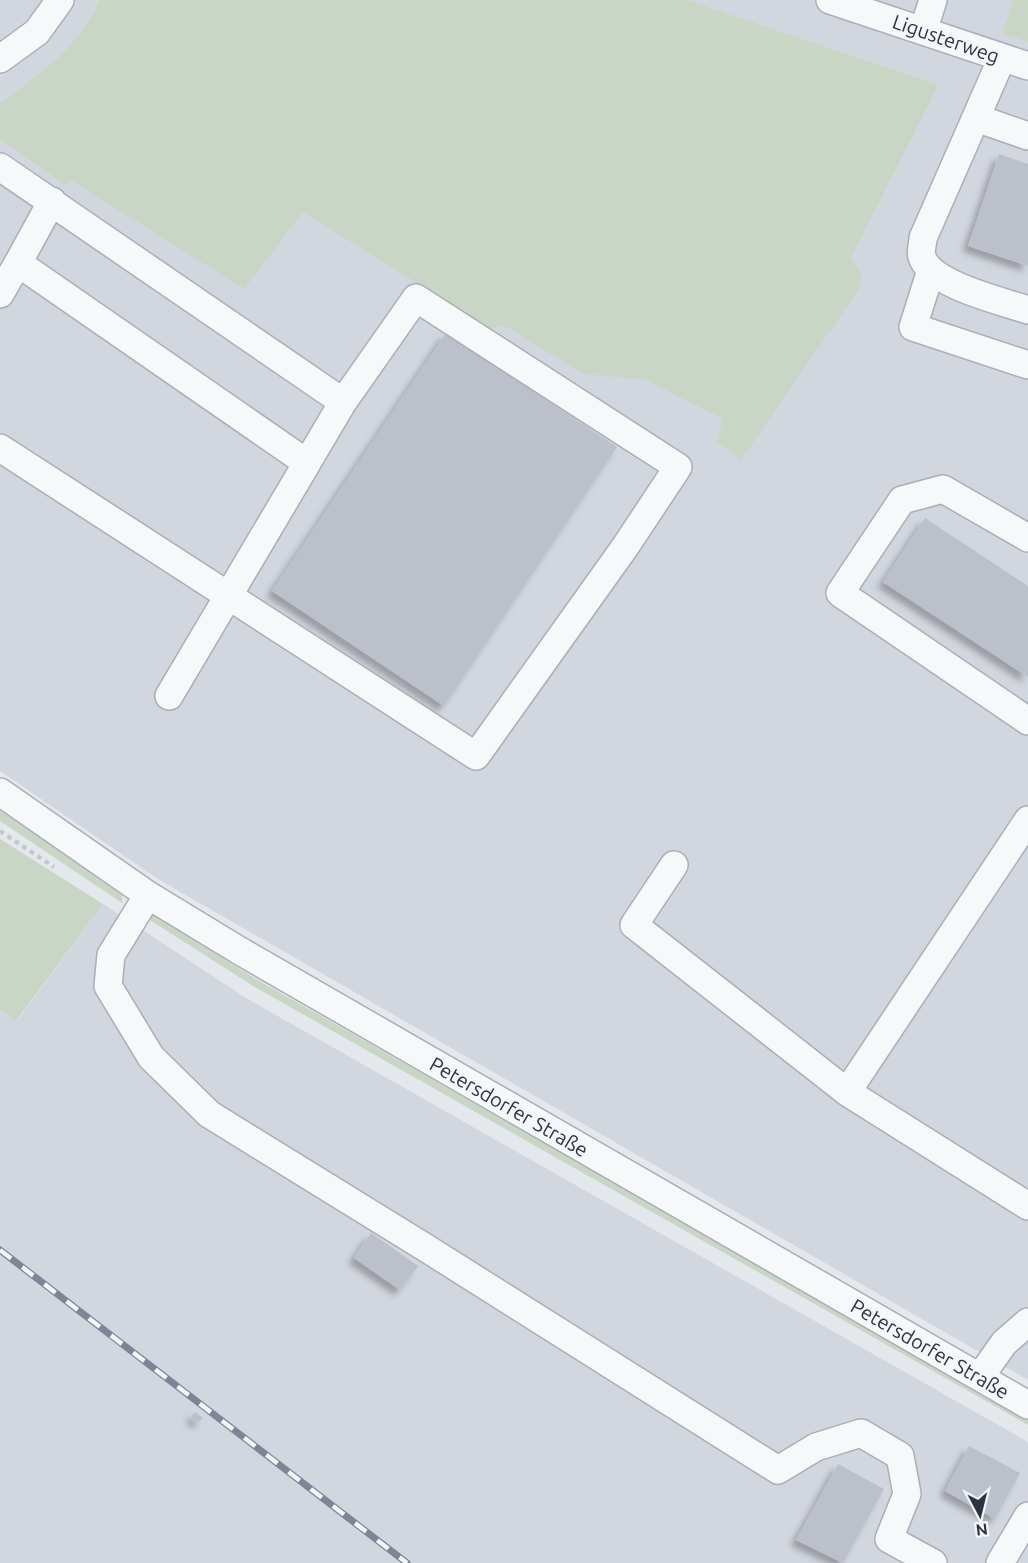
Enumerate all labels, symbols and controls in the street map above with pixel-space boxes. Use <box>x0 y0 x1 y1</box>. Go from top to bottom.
street label: Ligusterweg <box>890 9 1003 68</box>
street label: Petersdorfer Straße <box>426 1052 592 1161</box>
street label: Petersdorfer Straße <box>847 1294 1013 1403</box>
north arrow <box>950 1485 1010 1545</box>
text: N <box>975 1520 989 1540</box>

